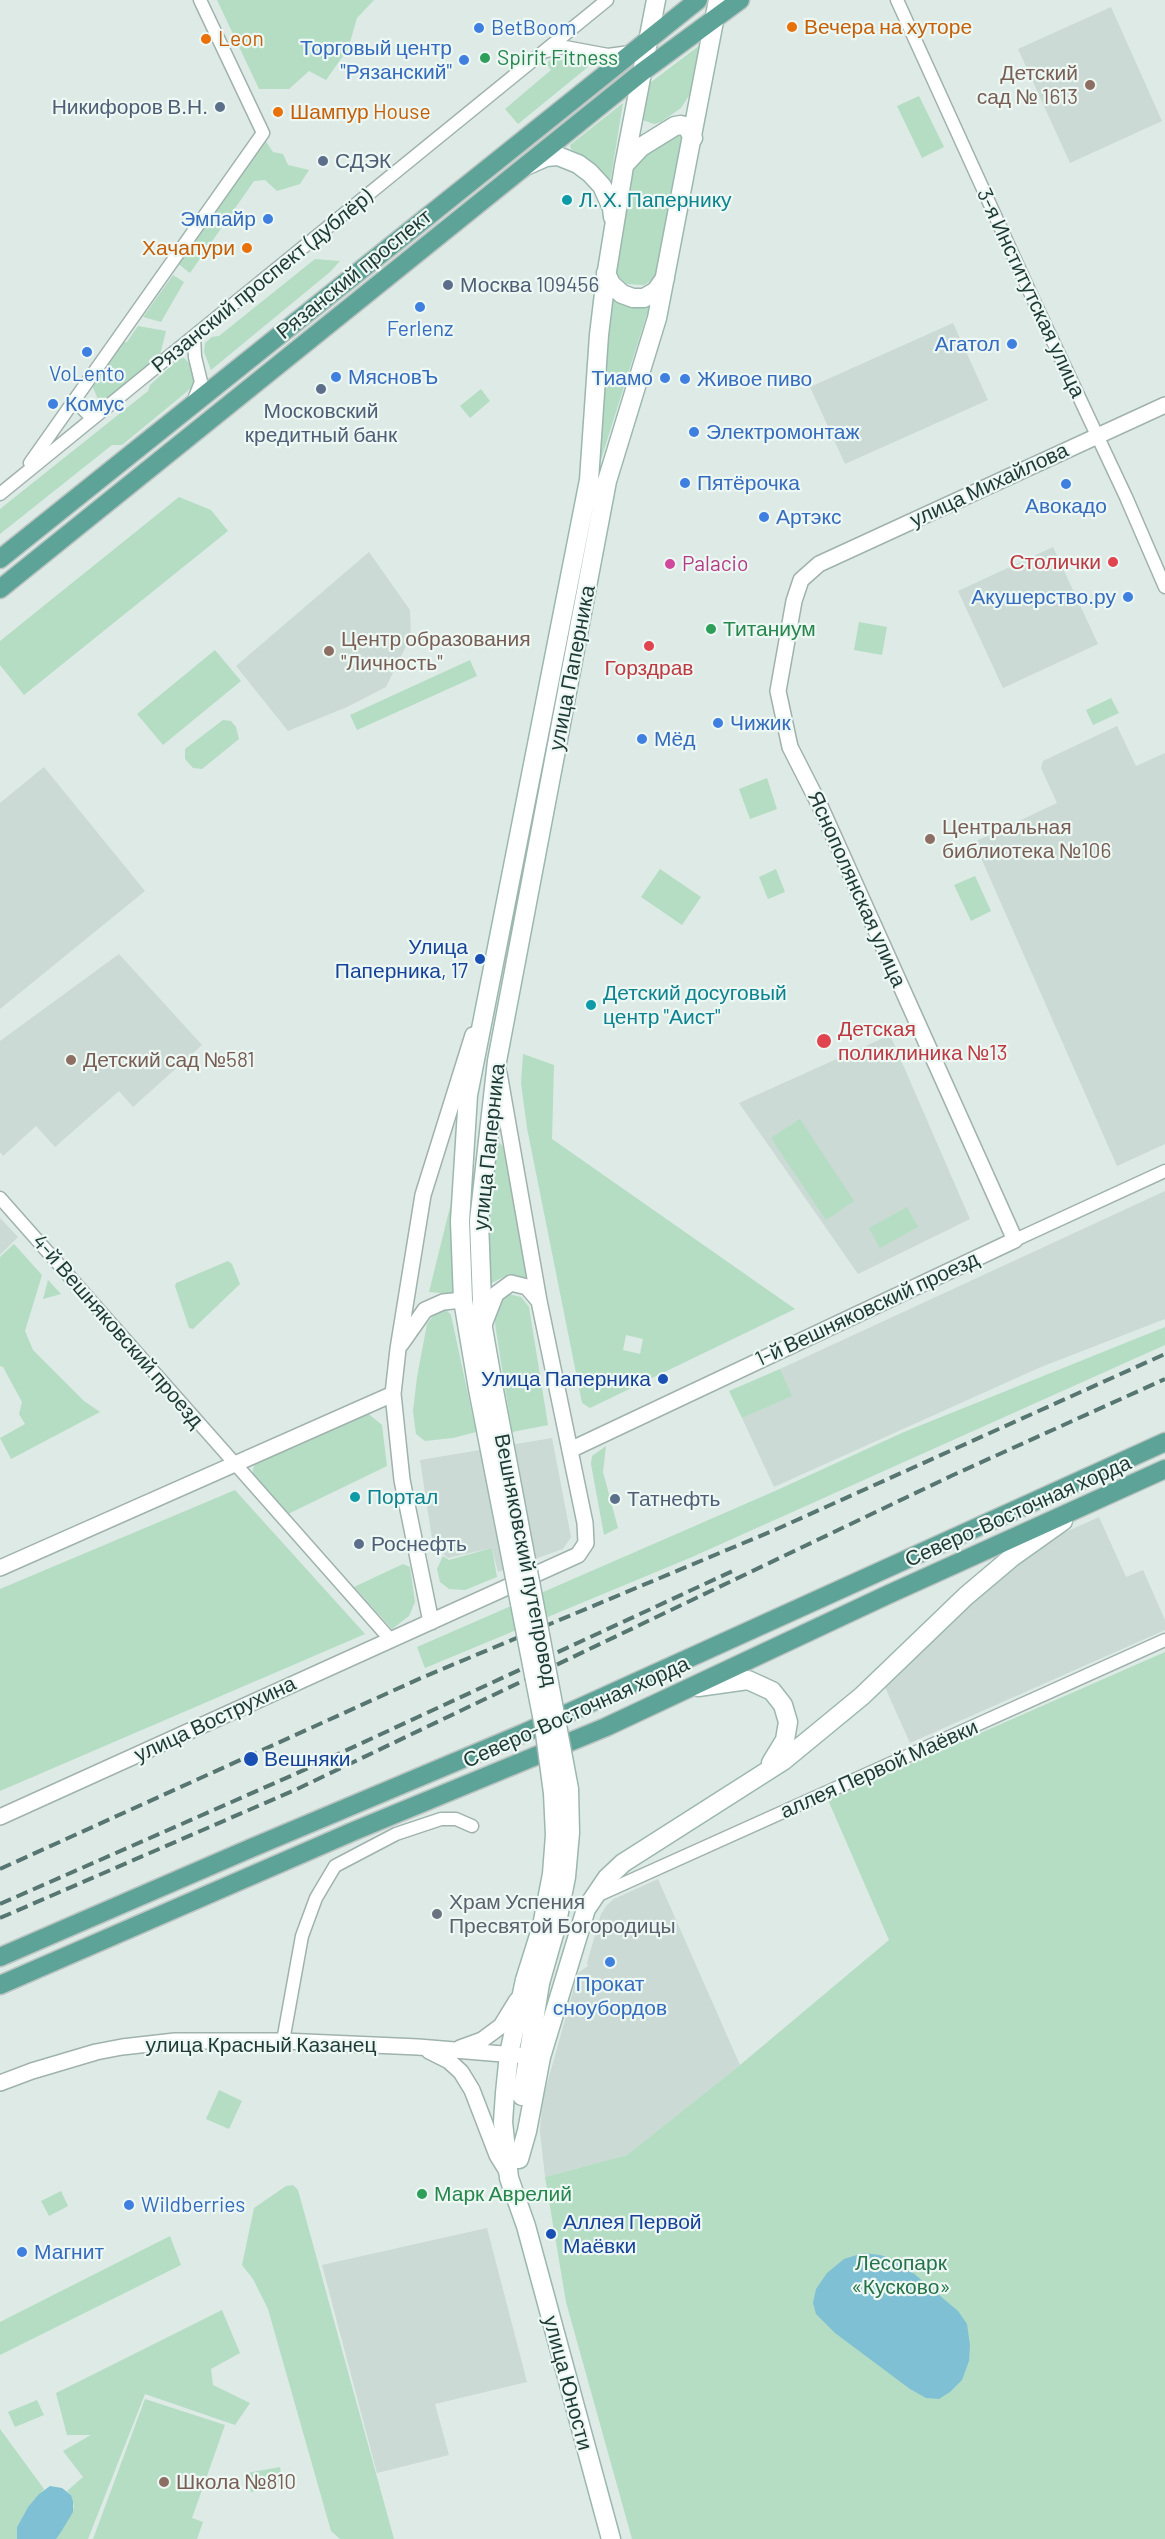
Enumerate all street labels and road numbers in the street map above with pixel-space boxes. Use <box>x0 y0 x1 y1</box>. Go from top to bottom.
street label: Рязанский проспект (дублёр) <box>146 184 378 378</box>
street label: 3-я Институтская улица <box>971 184 1091 402</box>
street label: Рязанский проспект <box>271 204 437 344</box>
street label: улица Михайлова <box>906 437 1072 533</box>
street label: улица Паперника <box>544 583 600 753</box>
street label: Яснополянская улица <box>802 787 912 991</box>
street label: улица Паперника <box>468 1062 510 1232</box>
street label: 4-й Вешняковский проезд <box>27 1229 209 1433</box>
street label: 1-й Вешняковский проезд <box>751 1246 983 1372</box>
street label: Вешняковский путепровод <box>489 1431 563 1689</box>
street label: Северо-Восточная хорда <box>901 1450 1135 1572</box>
street label: Северо-Восточная хорда <box>459 1651 693 1773</box>
street label: улица Вострухина <box>130 1671 300 1767</box>
street label: аллея Первой Маёвки <box>776 1714 982 1824</box>
street label: улица Красный Казанец <box>146 2032 376 2058</box>
street label: улица Юности <box>538 2313 598 2453</box>

